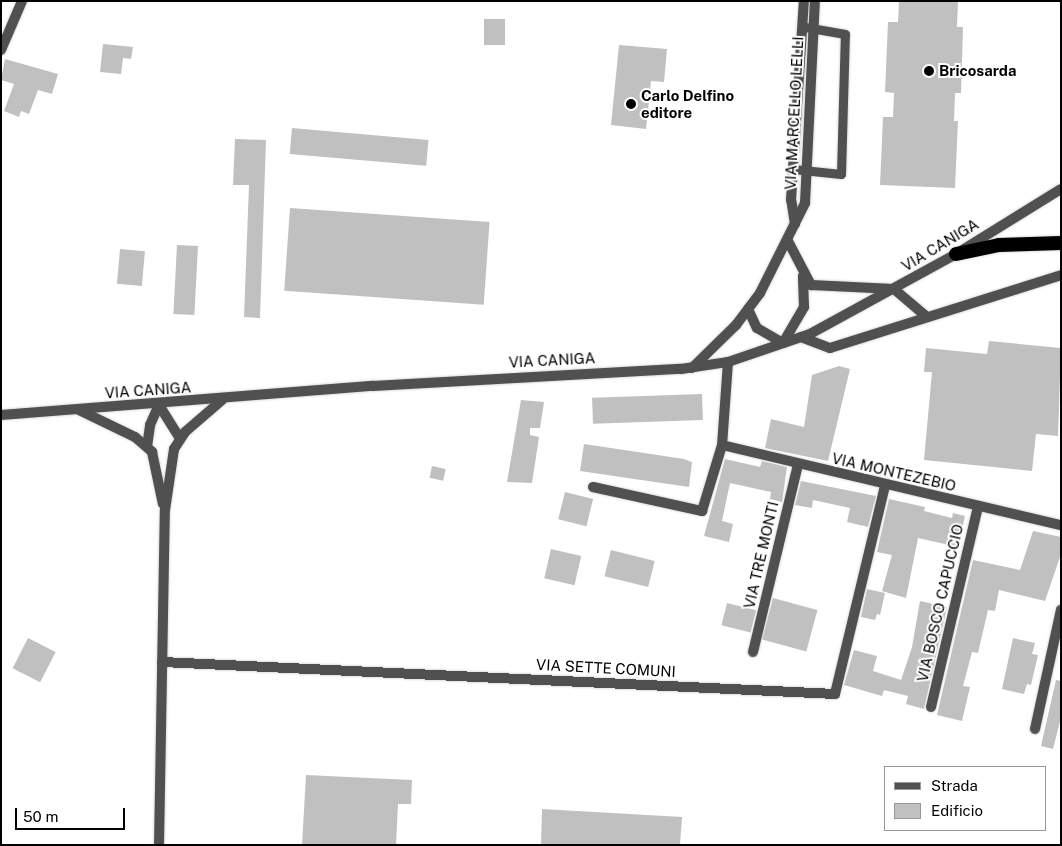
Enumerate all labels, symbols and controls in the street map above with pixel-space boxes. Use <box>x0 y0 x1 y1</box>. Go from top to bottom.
street label: VIA MARCELLO LELLI <box>781 36 807 190</box>
place label: Bricosarda <box>939 62 1016 80</box>
marker: Bricosarda <box>923 65 935 77</box>
place label: Carlo Delfino editore <box>641 86 734 121</box>
marker: Carlo Delfino editore <box>625 98 637 110</box>
street label: VIA CANIGA <box>898 215 982 275</box>
street label: VIA CANIGA <box>508 349 596 371</box>
street label: VIA CANIGA <box>104 378 192 402</box>
street label: VIA MONTEZEBIO <box>830 449 958 495</box>
street label: VIA TRE MONTI <box>740 500 782 610</box>
street label: VIA BOSCO CAPUCCIO <box>913 522 967 684</box>
street label: VIA SETTE COMUNI <box>536 655 676 681</box>
legend <box>884 766 1047 831</box>
text: Strada <box>931 777 978 794</box>
scale bar <box>18 798 128 830</box>
text: Edificio <box>931 802 983 819</box>
text: 50 m <box>23 808 58 825</box>

